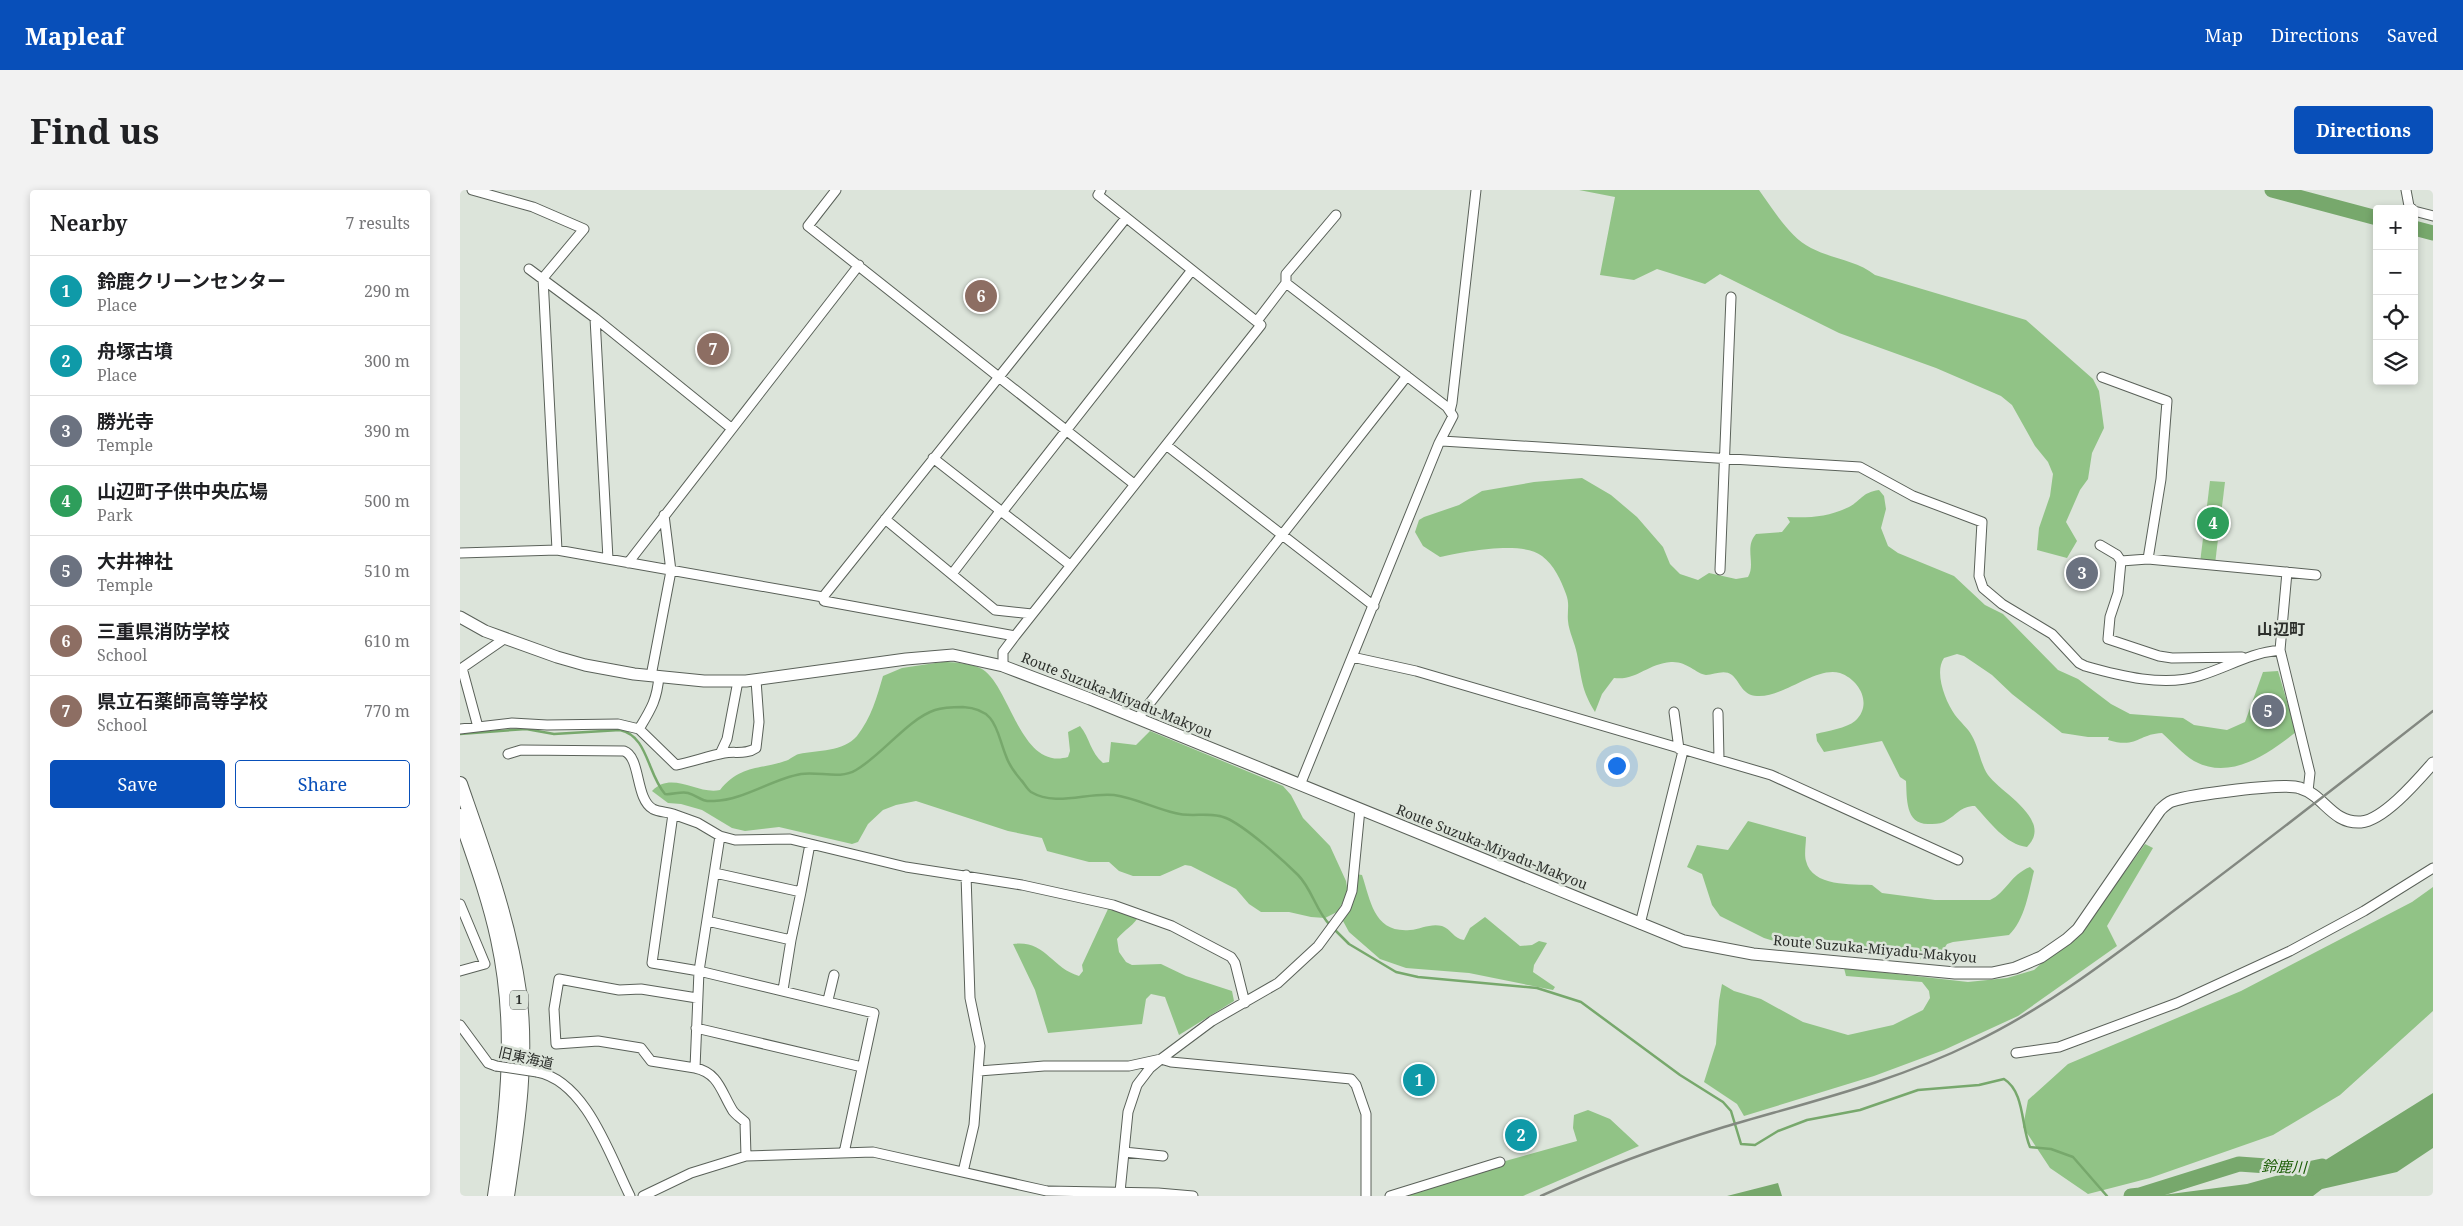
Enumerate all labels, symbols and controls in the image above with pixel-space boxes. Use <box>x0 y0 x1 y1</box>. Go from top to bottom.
text: Mapleaf <box>25 19 124 52</box>
text: Map <box>2205 23 2243 47</box>
text: Directions <box>2271 23 2359 47</box>
text: Saved <box>2387 23 2438 47</box>
button: Directions <box>2294 106 2433 154</box>
text: Find us <box>30 107 159 154</box>
map controls <box>2373 205 2418 385</box>
button: + <box>2373 205 2418 250</box>
text: Nearby <box>50 209 128 237</box>
text: 7 results <box>346 212 410 234</box>
button: − <box>2373 250 2418 295</box>
text: 鈴鹿クリーンセンター <box>97 268 286 294</box>
pin: 6 <box>965 277 997 315</box>
text: 1 <box>61 280 71 302</box>
text: 290 m <box>364 280 410 302</box>
text: Place <box>97 294 137 316</box>
button: locate <box>2373 295 2418 340</box>
pin: 7 <box>697 330 729 368</box>
text: 舟塚古墳 <box>97 338 173 364</box>
button: layers <box>2373 340 2418 385</box>
text: 2 <box>61 350 71 372</box>
text: 300 m <box>364 350 410 372</box>
text: Place <box>97 364 137 386</box>
text: 勝光寺 <box>97 408 154 434</box>
text: 3 <box>61 420 71 442</box>
text: 390 m <box>364 420 410 442</box>
text: Temple <box>97 434 153 456</box>
text: 山辺町子供中央広場 <box>97 478 268 504</box>
text: 4 <box>61 490 71 512</box>
text: 500 m <box>364 490 410 512</box>
text: Park <box>97 504 133 526</box>
pin: 4 <box>2197 504 2229 542</box>
text: 大井神社 <box>97 548 173 574</box>
pin: 3 <box>2066 554 2098 592</box>
text: 5 <box>61 560 71 582</box>
text: 510 m <box>364 560 410 582</box>
text: Temple <box>97 574 153 596</box>
text: 三重県消防学校 <box>97 618 230 644</box>
district label: 山辺町 <box>2257 618 2305 640</box>
text: 6 <box>61 630 71 652</box>
text: 610 m <box>364 630 410 652</box>
text: School <box>97 644 147 666</box>
street label: Route Suzuka-Miyadu-Makyou <box>1019 647 1216 742</box>
text: 県立石薬師高等学校 <box>97 688 268 714</box>
pin: 5 <box>2252 692 2284 730</box>
text: 7 <box>61 700 71 722</box>
text: 770 m <box>364 700 410 722</box>
text: School <box>97 714 147 736</box>
your location <box>1604 753 1630 779</box>
button: Save <box>50 760 225 808</box>
button: Share <box>235 760 410 808</box>
street label: Route Suzuka-Miyadu-Makyou <box>1394 799 1591 894</box>
street label: Route Suzuka-Miyadu-Makyou <box>1772 930 1978 967</box>
road number: 1 <box>510 990 528 1010</box>
street label: 旧東海道 <box>497 1042 556 1073</box>
pin: 1 <box>1403 1061 1435 1099</box>
pin: 2 <box>1505 1116 1537 1154</box>
water label: 鈴鹿川 <box>2261 1155 2309 1177</box>

